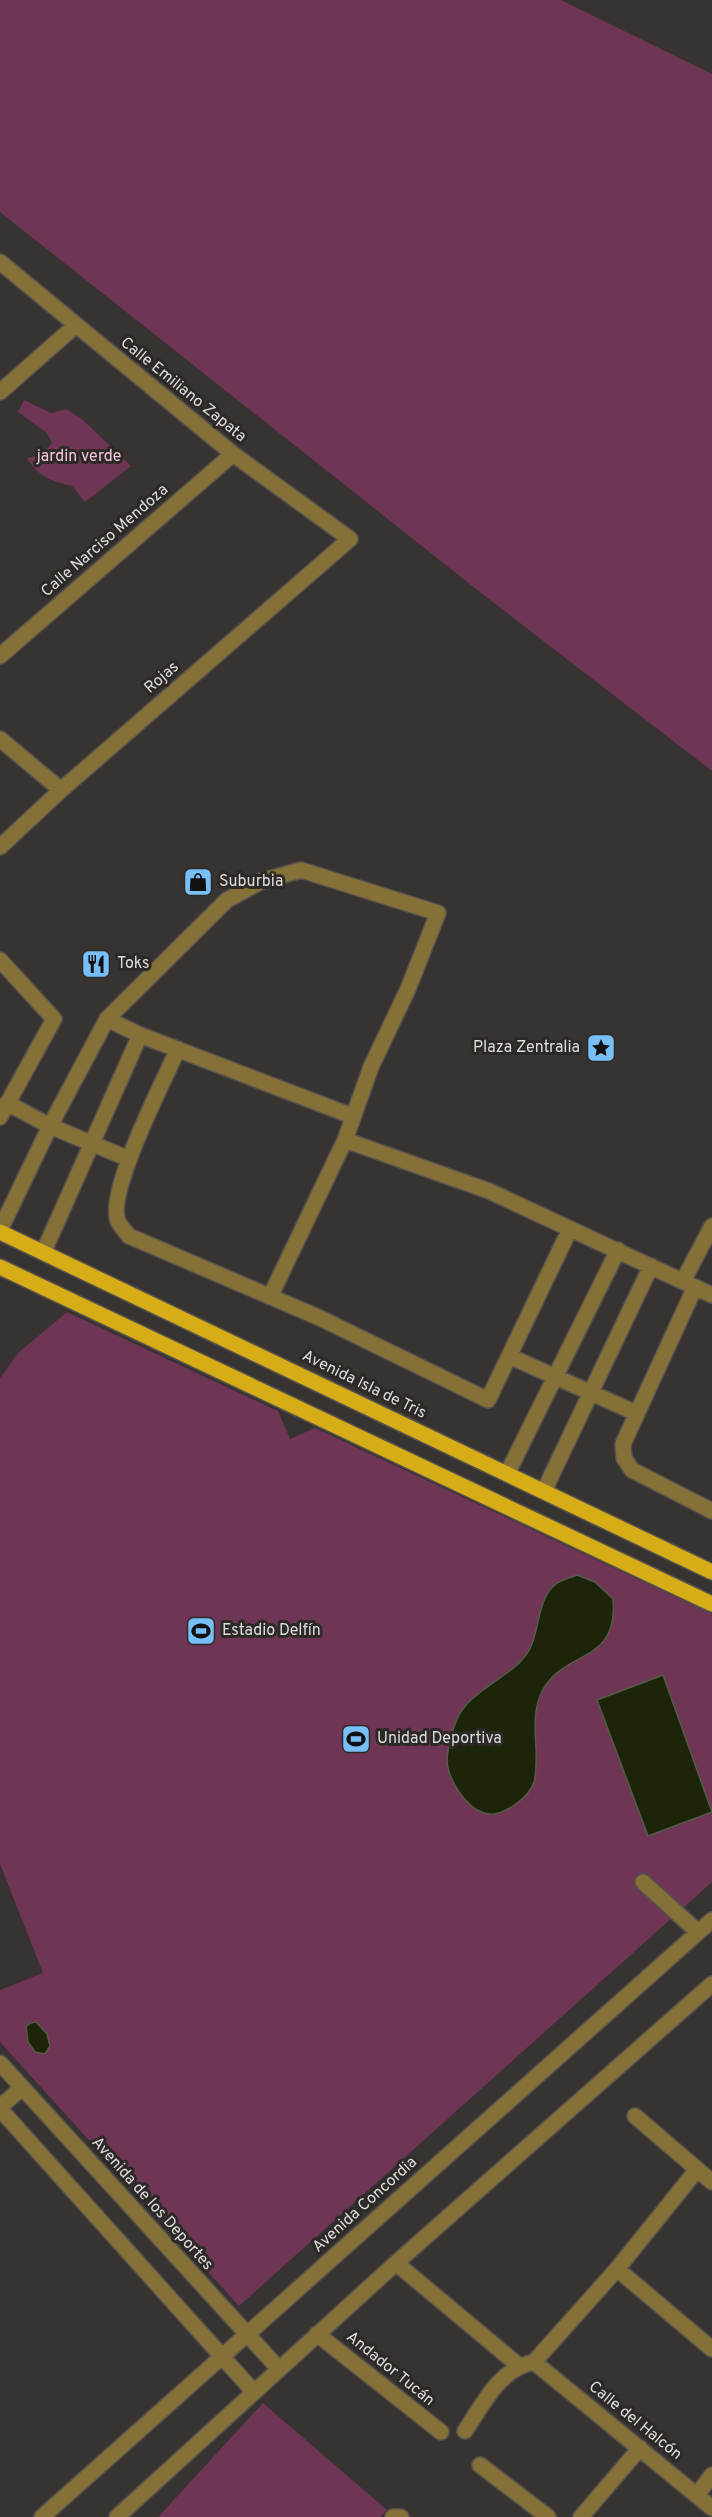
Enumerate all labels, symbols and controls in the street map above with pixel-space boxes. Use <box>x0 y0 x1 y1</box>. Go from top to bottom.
street label: Calle Emiliano Zapata <box>116 333 250 447</box>
park label: jardin verde <box>36 447 121 467</box>
street label: Calle Narciso Mendoza <box>37 480 173 602</box>
street label: Rojas <box>141 658 183 698</box>
shop icon: Suburbia <box>182 866 214 898</box>
place label: Suburbia <box>219 872 283 892</box>
restaurant icon: Toks <box>80 948 112 980</box>
place label: Toks <box>117 954 150 974</box>
place icon: Plaza Zentralia <box>585 1032 617 1064</box>
place label: Plaza Zentralia <box>473 1038 580 1058</box>
street label: Avenida Isla de Tris <box>299 1346 429 1424</box>
sports icon: Estadio Delfín <box>185 1615 217 1647</box>
place label: Estadio Delfín <box>222 1621 321 1641</box>
sports icon: Unidad Deportiva <box>340 1723 372 1755</box>
place label: Unidad Deportiva <box>377 1729 502 1749</box>
street label: Avenida de los Deportes <box>87 2133 217 2275</box>
street label: Avenida Concordia <box>309 2153 421 2257</box>
street label: Andador Tucán <box>342 2327 438 2411</box>
street label: Calle del Halcón <box>584 2377 686 2465</box>

